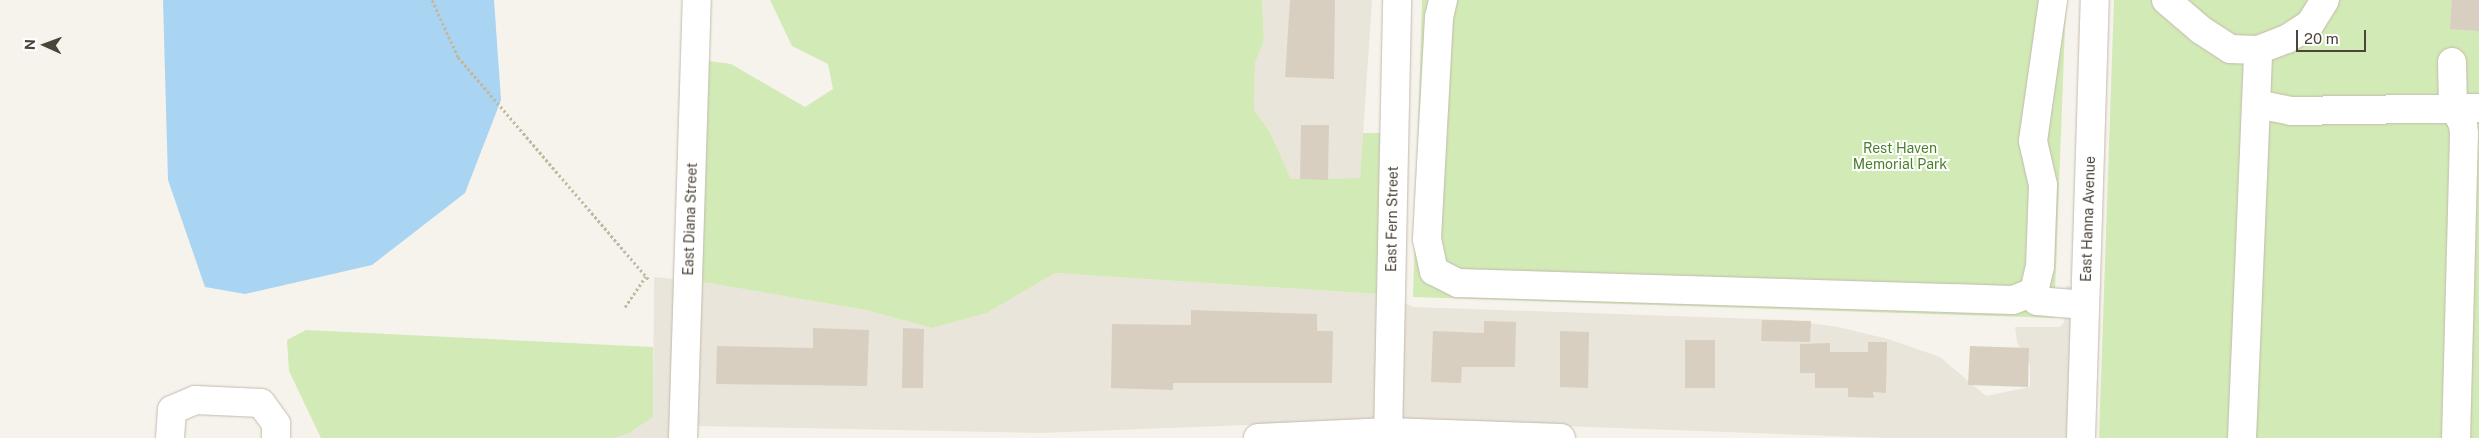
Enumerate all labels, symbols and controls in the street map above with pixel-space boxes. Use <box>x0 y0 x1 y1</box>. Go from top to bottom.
north arrow <box>20 20 70 70</box>
scale bar <box>2299 20 2369 52</box>
text: 20 m <box>2304 30 2339 47</box>
text: N <box>22 39 38 50</box>
park label: Rest Haven Memorial Park <box>1853 140 1947 172</box>
street label: East Hanna Avenue <box>2077 156 2099 282</box>
street label: East Diana Street <box>680 162 700 276</box>
street label: East Fern Street <box>1383 166 1401 272</box>

